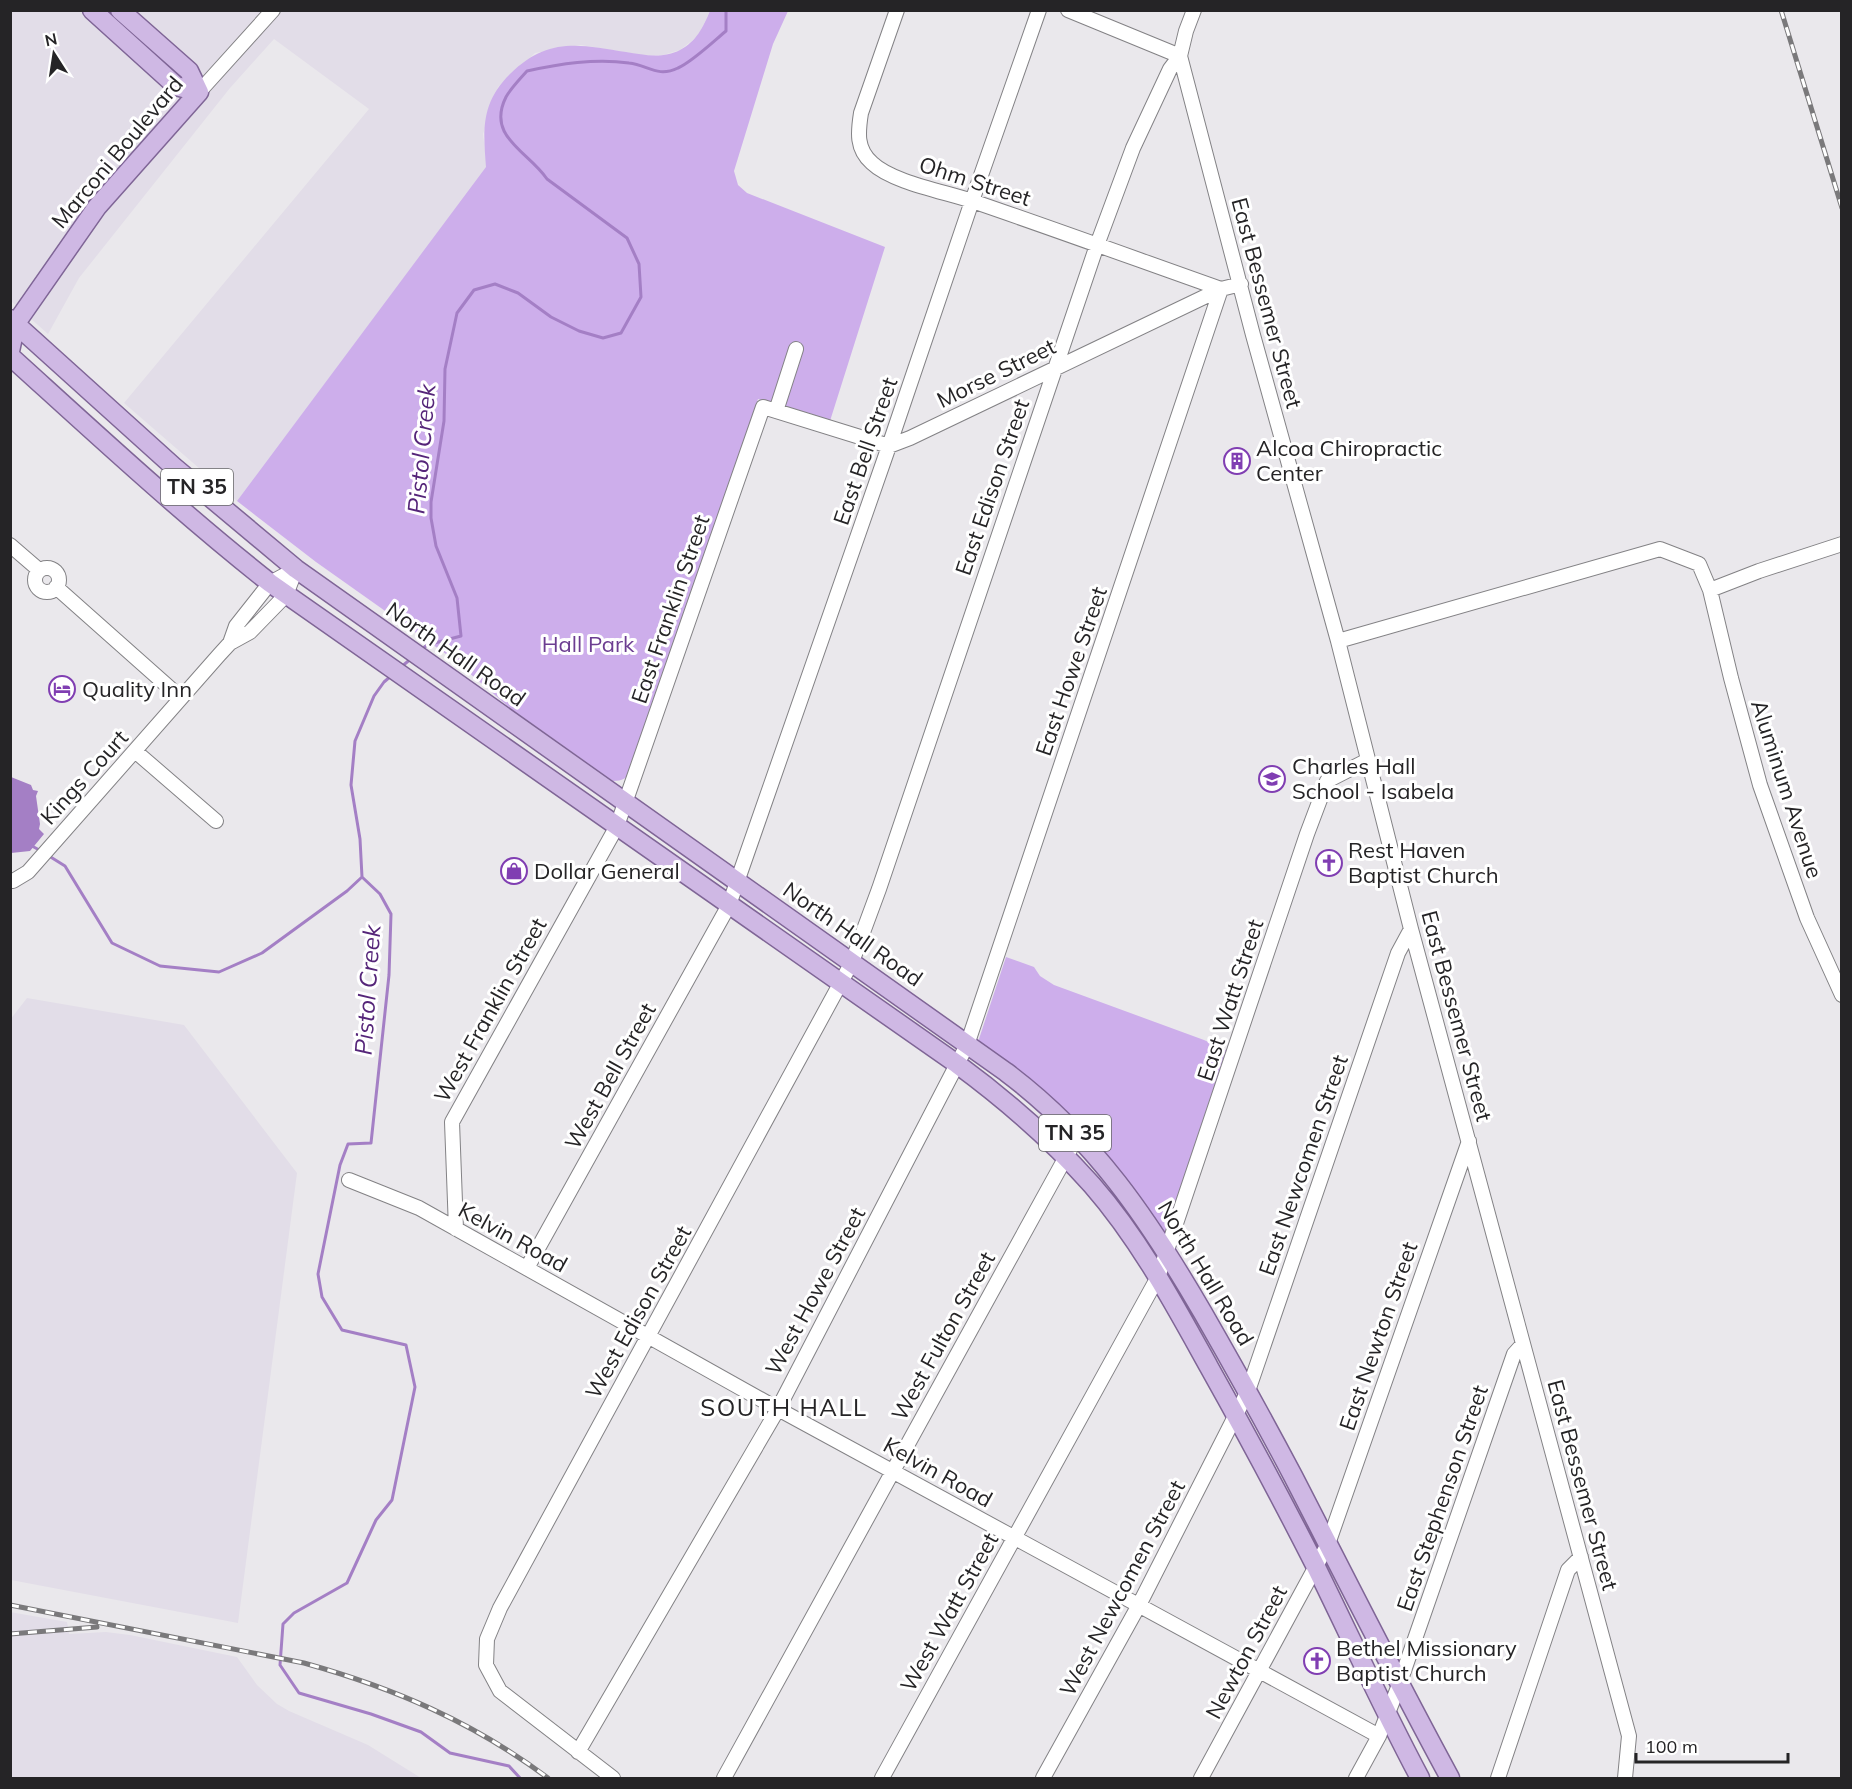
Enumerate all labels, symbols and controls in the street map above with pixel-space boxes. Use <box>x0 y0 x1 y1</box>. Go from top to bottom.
north arrow <box>24 24 84 84</box>
text: N <box>43 28 59 50</box>
street label: Marconi Boulevard <box>45 70 189 234</box>
street label: Ohm Street <box>916 150 1035 212</box>
street label: East Bessemer Street <box>1225 195 1309 412</box>
street label: Morse Street <box>932 332 1060 414</box>
street label: East Bell Street <box>827 373 903 528</box>
water label: Pistol Creek <box>400 382 442 515</box>
street label: East Edison Street <box>949 395 1035 579</box>
place label: Alcoa Chiropractic Center <box>1256 434 1442 487</box>
building icon: Alcoa Chiropractic Center <box>1222 446 1252 476</box>
road number: TN 35 <box>161 469 233 505</box>
street label: East Franklin Street <box>625 511 715 707</box>
street label: East Howe Street <box>1029 583 1113 759</box>
street label: North Hall Road <box>381 595 531 713</box>
park label: Hall Park <box>542 630 635 658</box>
hotel icon: Quality Inn <box>47 674 77 704</box>
place label: Quality Inn <box>82 675 192 703</box>
street label: Aluminum Avenue <box>1745 696 1829 882</box>
street label: Kings Court <box>34 724 134 830</box>
place label: Charles Hall School - Isabela <box>1292 752 1454 805</box>
school or university icon: Charles Hall School - Isabela <box>1257 764 1287 794</box>
place label: Rest Haven Baptist Church <box>1348 836 1499 889</box>
church icon: Rest Haven Baptist Church <box>1314 848 1344 878</box>
shop icon: Dollar General <box>499 856 529 886</box>
place label: Dollar General <box>534 857 680 885</box>
street label: North Hall Road <box>778 875 928 993</box>
street label: East Bessemer Street <box>1415 908 1499 1125</box>
street label: West Franklin Street <box>428 913 553 1107</box>
street label: East Watt Street <box>1191 915 1269 1084</box>
water label: Pistol Creek <box>347 923 387 1056</box>
street label: West Bell Street <box>558 998 662 1154</box>
street label: East Newcomen Street <box>1252 1051 1354 1279</box>
road number: TN 35 <box>1039 1115 1111 1151</box>
street label: North Hall Road <box>1152 1195 1260 1351</box>
street label: Kelvin Road <box>454 1196 572 1278</box>
street label: West Howe Street <box>759 1202 871 1380</box>
street label: West Edison Street <box>579 1220 697 1403</box>
street label: East Newton Street <box>1333 1238 1423 1434</box>
street label: West Fulton Street <box>885 1246 1001 1425</box>
street label: East Bessemer Street <box>1541 1377 1625 1594</box>
street label: East Stephenson Street <box>1390 1381 1494 1615</box>
district label: SOUTH HALL <box>700 1392 868 1422</box>
street label: Kelvin Road <box>879 1431 997 1513</box>
street label: West Newcomen Street <box>1053 1475 1191 1701</box>
street label: West Watt Street <box>894 1527 1004 1696</box>
street label: Newton Street <box>1199 1580 1293 1724</box>
place label: Bethel Missionary Baptist Church <box>1336 1634 1517 1687</box>
church icon: Bethel Missionary Baptist Church <box>1302 1646 1332 1676</box>
scale bar <box>1636 1726 1788 1764</box>
text: 100 m <box>1645 1735 1698 1758</box>

